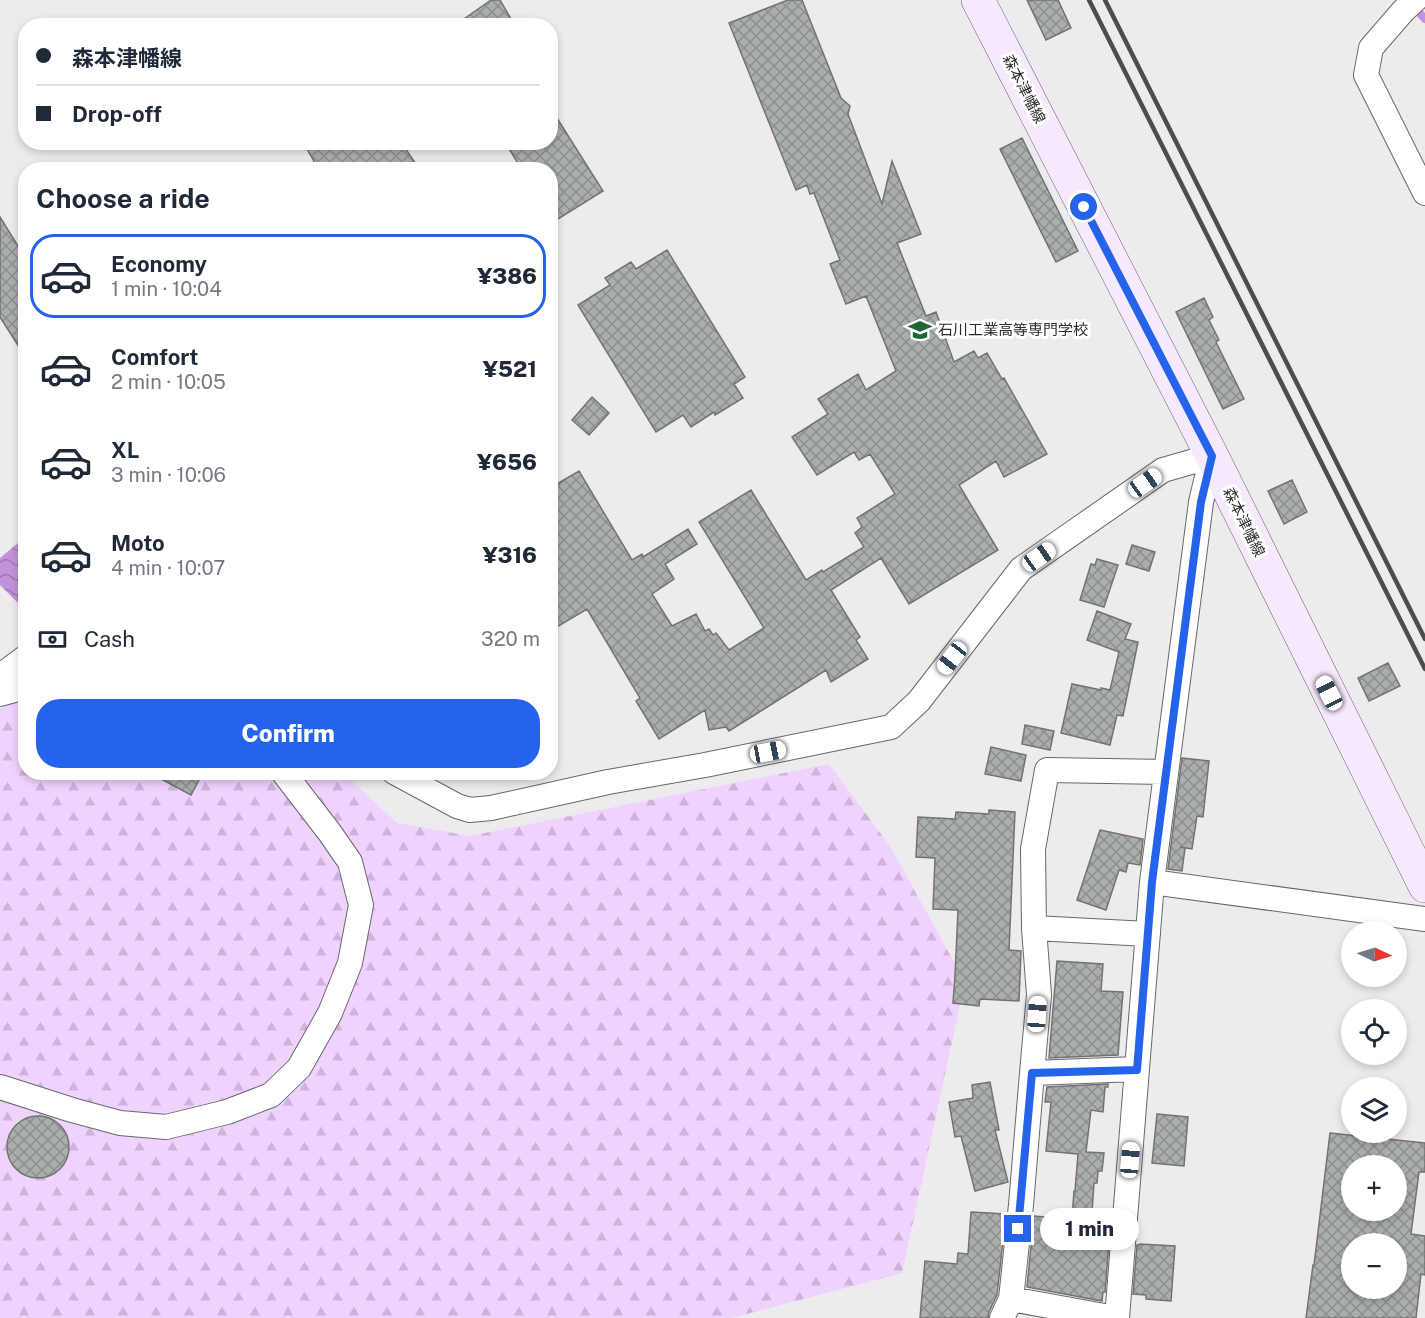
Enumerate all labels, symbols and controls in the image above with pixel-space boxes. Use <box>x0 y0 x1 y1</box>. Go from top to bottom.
text: 森本津幡線 <box>72 45 182 71</box>
street label: 森本津幡線 <box>1000 51 1049 126</box>
text: Drop-off <box>72 101 162 127</box>
text: Choose a ride <box>36 182 210 214</box>
route start <box>1070 193 1097 220</box>
icon: car <box>39 249 93 303</box>
text: Economy <box>111 251 207 277</box>
text: ¥386 <box>477 263 537 289</box>
text: 1 min · 10:04 <box>111 277 222 301</box>
school or university icon: 石川工業高等専門学校 <box>907 317 933 343</box>
place label: 石川工業高等専門学校 <box>938 321 1088 338</box>
icon: car <box>39 342 93 396</box>
text: Comfort <box>111 344 198 370</box>
text: ¥521 <box>483 356 537 382</box>
text: 2 min · 10:05 <box>111 370 226 394</box>
icon: car <box>39 435 93 489</box>
text: XL <box>111 437 139 463</box>
text: ¥656 <box>477 449 537 475</box>
text: 3 min · 10:06 <box>111 463 226 487</box>
car <box>1125 465 1165 501</box>
street label: 森本津幡線 <box>1220 484 1269 559</box>
icon: car <box>39 528 93 582</box>
text: Moto <box>111 530 165 556</box>
car <box>1019 539 1059 575</box>
text: ¥316 <box>483 542 537 568</box>
text: 4 min · 10:07 <box>111 556 225 580</box>
icon: cash <box>36 623 69 656</box>
text: Cash <box>84 626 135 652</box>
text: 320 m <box>481 627 540 651</box>
car <box>934 638 970 678</box>
car <box>1313 673 1345 713</box>
button: Confirm <box>36 699 540 768</box>
car <box>749 740 787 764</box>
north arrow <box>1341 921 1407 987</box>
map controls <box>1341 921 1407 1299</box>
car <box>1027 995 1047 1033</box>
button: locate <box>1341 999 1407 1065</box>
button: layers <box>1341 1077 1407 1143</box>
car <box>1119 1141 1141 1179</box>
button: + <box>1341 1155 1407 1221</box>
callout: 1 min <box>1039 1208 1138 1250</box>
route end <box>1004 1215 1031 1242</box>
text: 1 min <box>1065 1217 1114 1241</box>
button: − <box>1341 1233 1407 1299</box>

